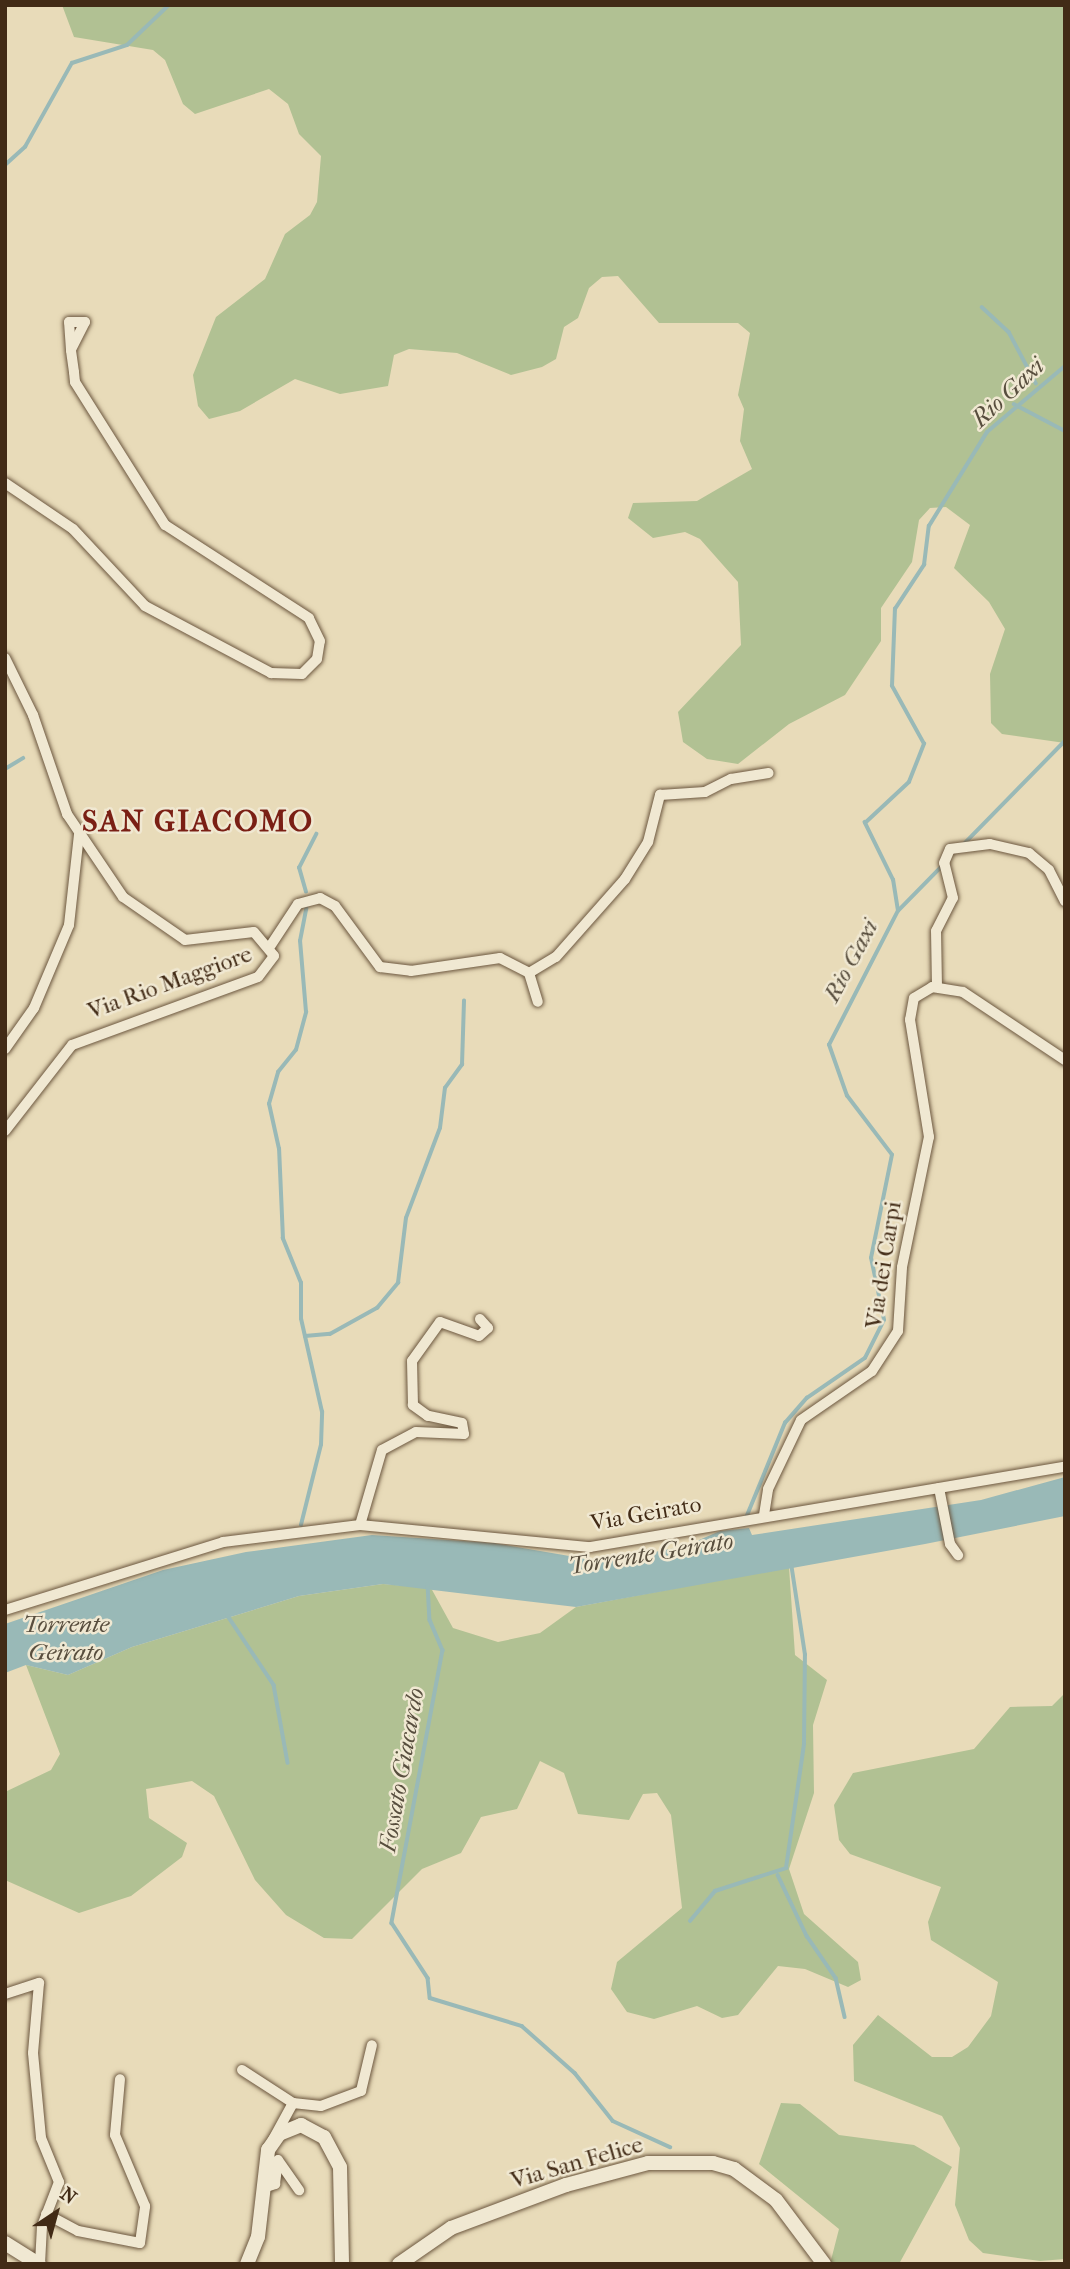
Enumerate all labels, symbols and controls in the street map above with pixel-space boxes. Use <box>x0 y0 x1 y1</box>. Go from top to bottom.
water label: Rio Gaxi <box>966 352 1050 434</box>
district label: SAN GIACOMO <box>83 804 313 840</box>
water label: Rio Gaxi <box>817 915 885 1007</box>
street label: Via Rio Maggiore <box>84 941 256 1025</box>
street label: Via dei Carpi <box>860 1199 908 1331</box>
street label: Via Geirato <box>588 1491 704 1537</box>
water label: Torrente Geirato <box>567 1527 735 1581</box>
water label: Torrente Geirato <box>23 1611 109 1667</box>
water label: Fossato Giacardo <box>373 1686 431 1854</box>
street label: Via San Felice <box>508 2131 646 2195</box>
north arrow <box>21 2178 91 2248</box>
text: N <box>56 2183 81 2209</box>

